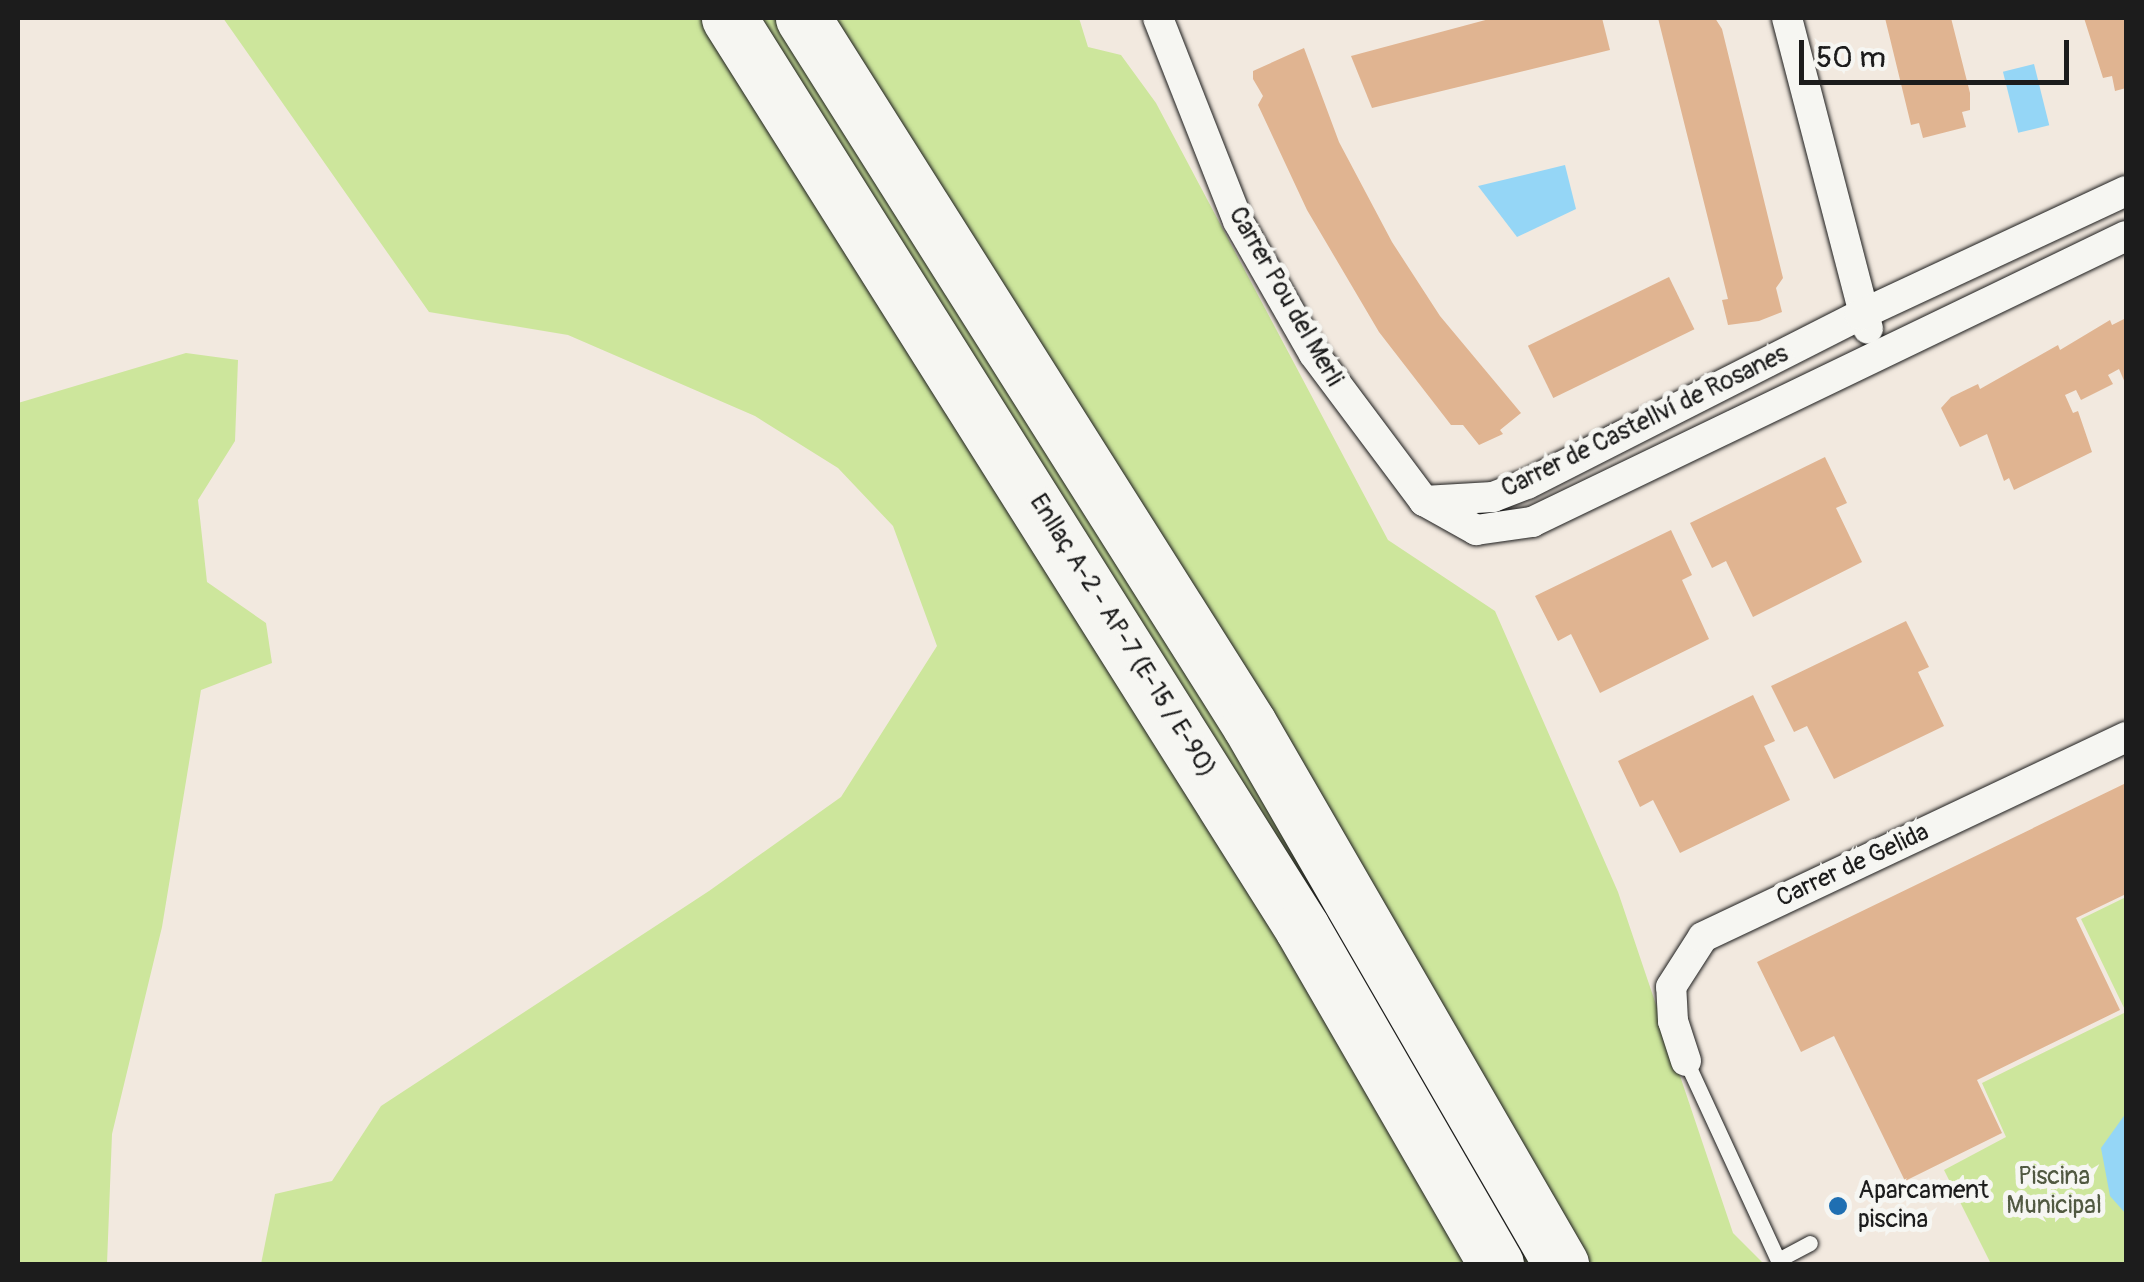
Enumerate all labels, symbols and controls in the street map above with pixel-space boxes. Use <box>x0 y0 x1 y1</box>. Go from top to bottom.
scale bar <box>1804 20 2074 82</box>
text: 50 m <box>1816 39 1886 76</box>
street label: Carrer Pou del Merli <box>1221 202 1349 392</box>
street label: Carrer de Castellví de Rosanes <box>1497 339 1793 505</box>
street label: Enllaç A-2 - AP-7 (E-15 / E-90) <box>1022 489 1222 783</box>
street label: Carrer de Gelida <box>1772 818 1934 914</box>
park label: Piscina Municipal <box>2006 1163 2102 1222</box>
place label: Aparcament piscina <box>1858 1177 1989 1236</box>
marker: Aparcament piscina <box>1827 1195 1849 1217</box>

